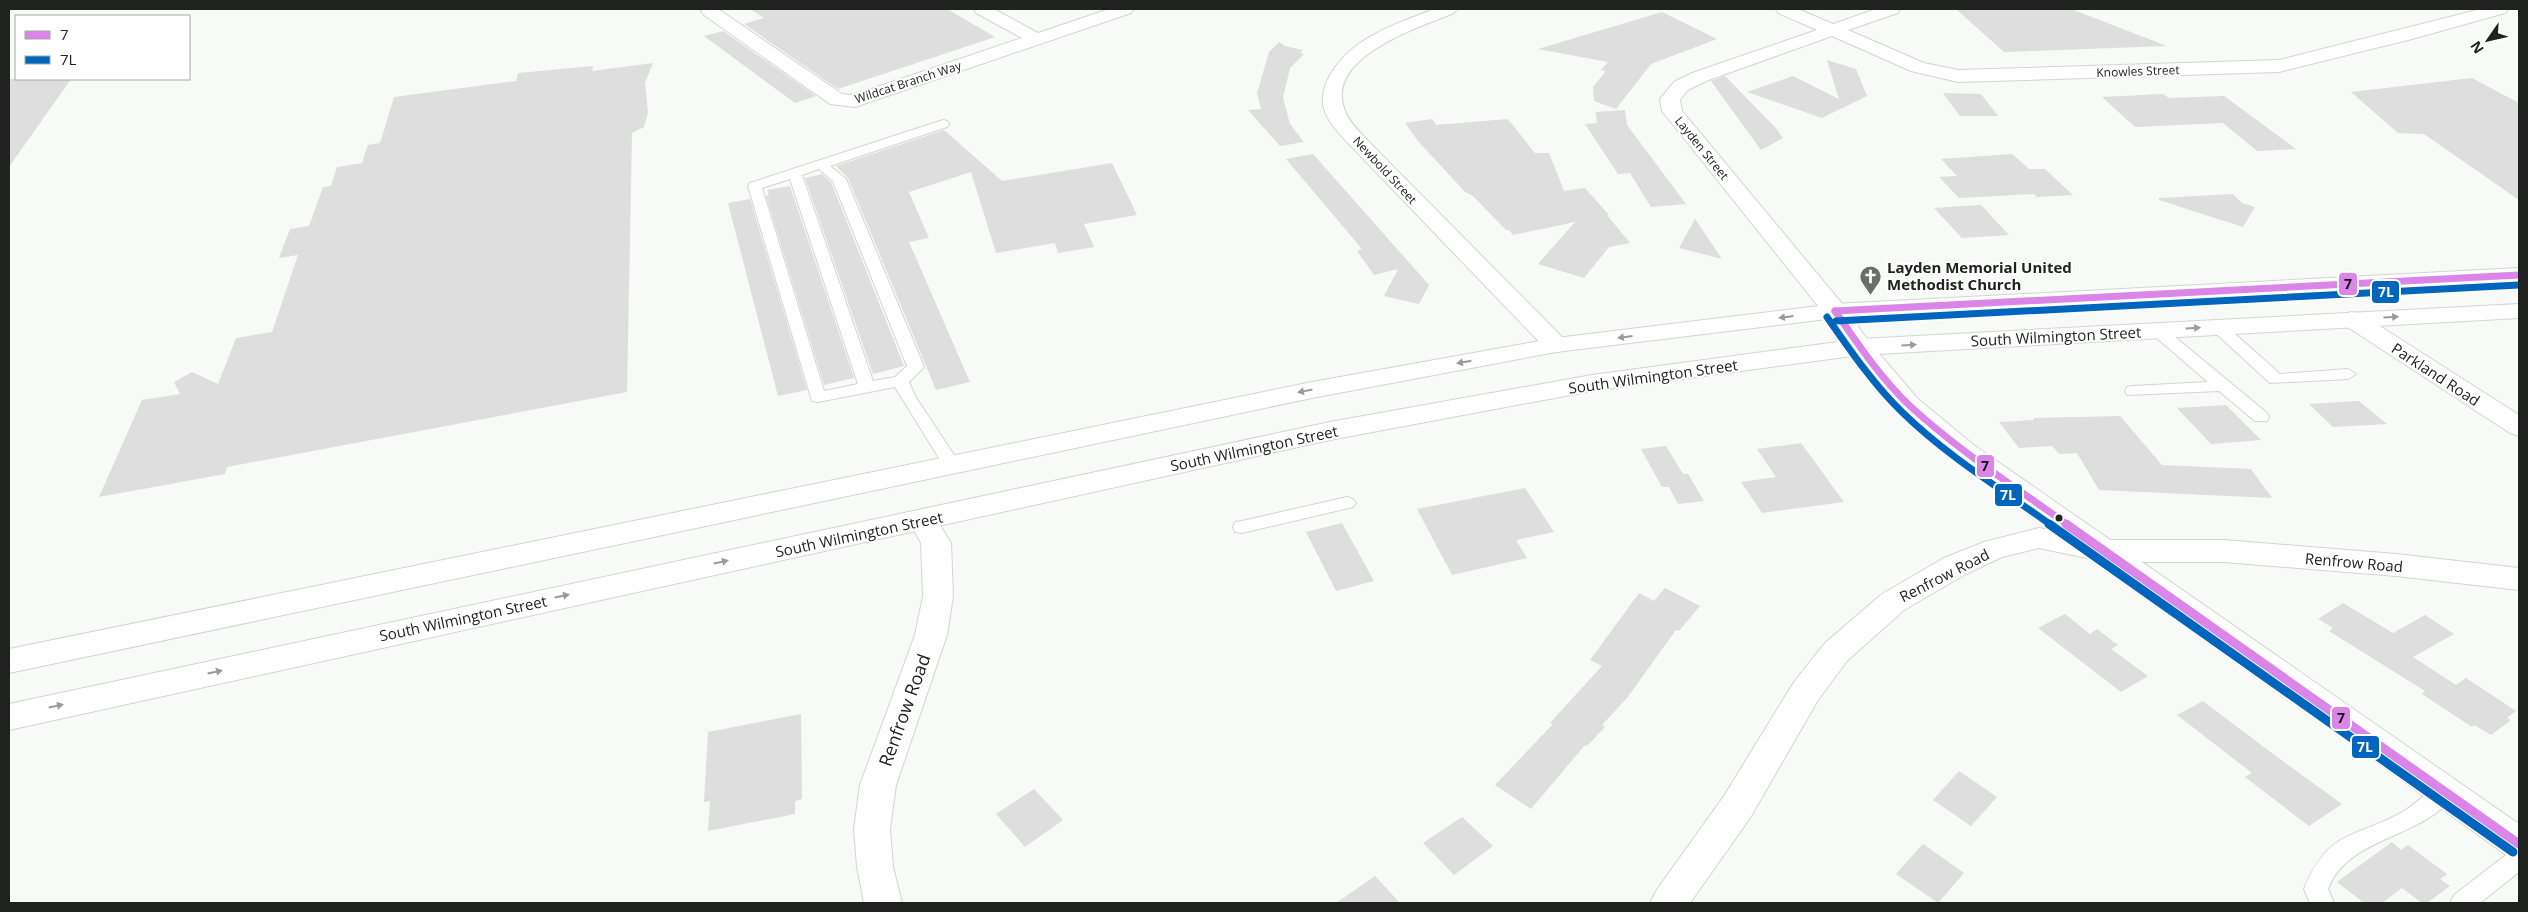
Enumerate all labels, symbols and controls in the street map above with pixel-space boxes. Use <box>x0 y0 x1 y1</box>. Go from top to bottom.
legend <box>15 15 190 80</box>
north arrow <box>2463 15 2513 65</box>
text: 7 <box>60 24 69 44</box>
text: N <box>2466 38 2488 58</box>
text: 7L <box>60 49 77 69</box>
street label: Wildcat Branch Way <box>853 56 964 107</box>
street label: Knowles Street <box>2096 61 2180 81</box>
street label: Layden Street <box>1671 113 1733 183</box>
street label: Newbold Street <box>1349 133 1421 207</box>
place label: Layden Memorial United Methodist Church <box>1887 257 2072 294</box>
church icon: Layden Memorial United Methodist Church <box>1859 264 1883 295</box>
line badge: 7 <box>2338 272 2358 296</box>
text: 7 <box>2344 274 2352 293</box>
line badge: 7L <box>2371 280 2400 304</box>
text: 7L <box>2378 282 2394 301</box>
one-way arrow <box>1778 313 1794 321</box>
one-way arrow <box>2383 313 2399 321</box>
street label: South Wilmington Street <box>1970 322 2142 350</box>
one-way arrow <box>2186 324 2202 332</box>
one-way arrow <box>1617 333 1633 341</box>
street label: Parkland Road <box>2388 338 2484 410</box>
one-way arrow <box>1901 340 1917 348</box>
street label: South Wilmington Street <box>1567 354 1739 398</box>
one-way arrow <box>1456 358 1472 366</box>
one-way arrow <box>1296 388 1312 396</box>
street label: South Wilmington Street <box>1168 420 1340 476</box>
line badge: 7 <box>1976 454 1995 478</box>
text: 7 <box>1981 456 1989 475</box>
line badge: 7L <box>1994 483 2023 507</box>
text: 7L <box>2000 485 2016 504</box>
street label: South Wilmington Street <box>773 506 945 562</box>
unlabelled marker <box>2054 513 2064 523</box>
street label: Renfrow Road <box>1896 544 1992 606</box>
street label: Renfrow Road <box>2304 548 2404 576</box>
one-way arrow <box>713 558 728 566</box>
street label: South Wilmington Street <box>377 590 549 646</box>
one-way arrow <box>555 592 571 600</box>
street label: Renfrow Road <box>873 650 935 770</box>
one-way arrow <box>208 668 223 676</box>
one-way arrow <box>49 702 64 710</box>
line badge: 7 <box>2331 706 2351 730</box>
text: 7 <box>2337 708 2345 727</box>
line badge: 7L <box>2351 735 2380 759</box>
text: 7L <box>2357 737 2373 756</box>

